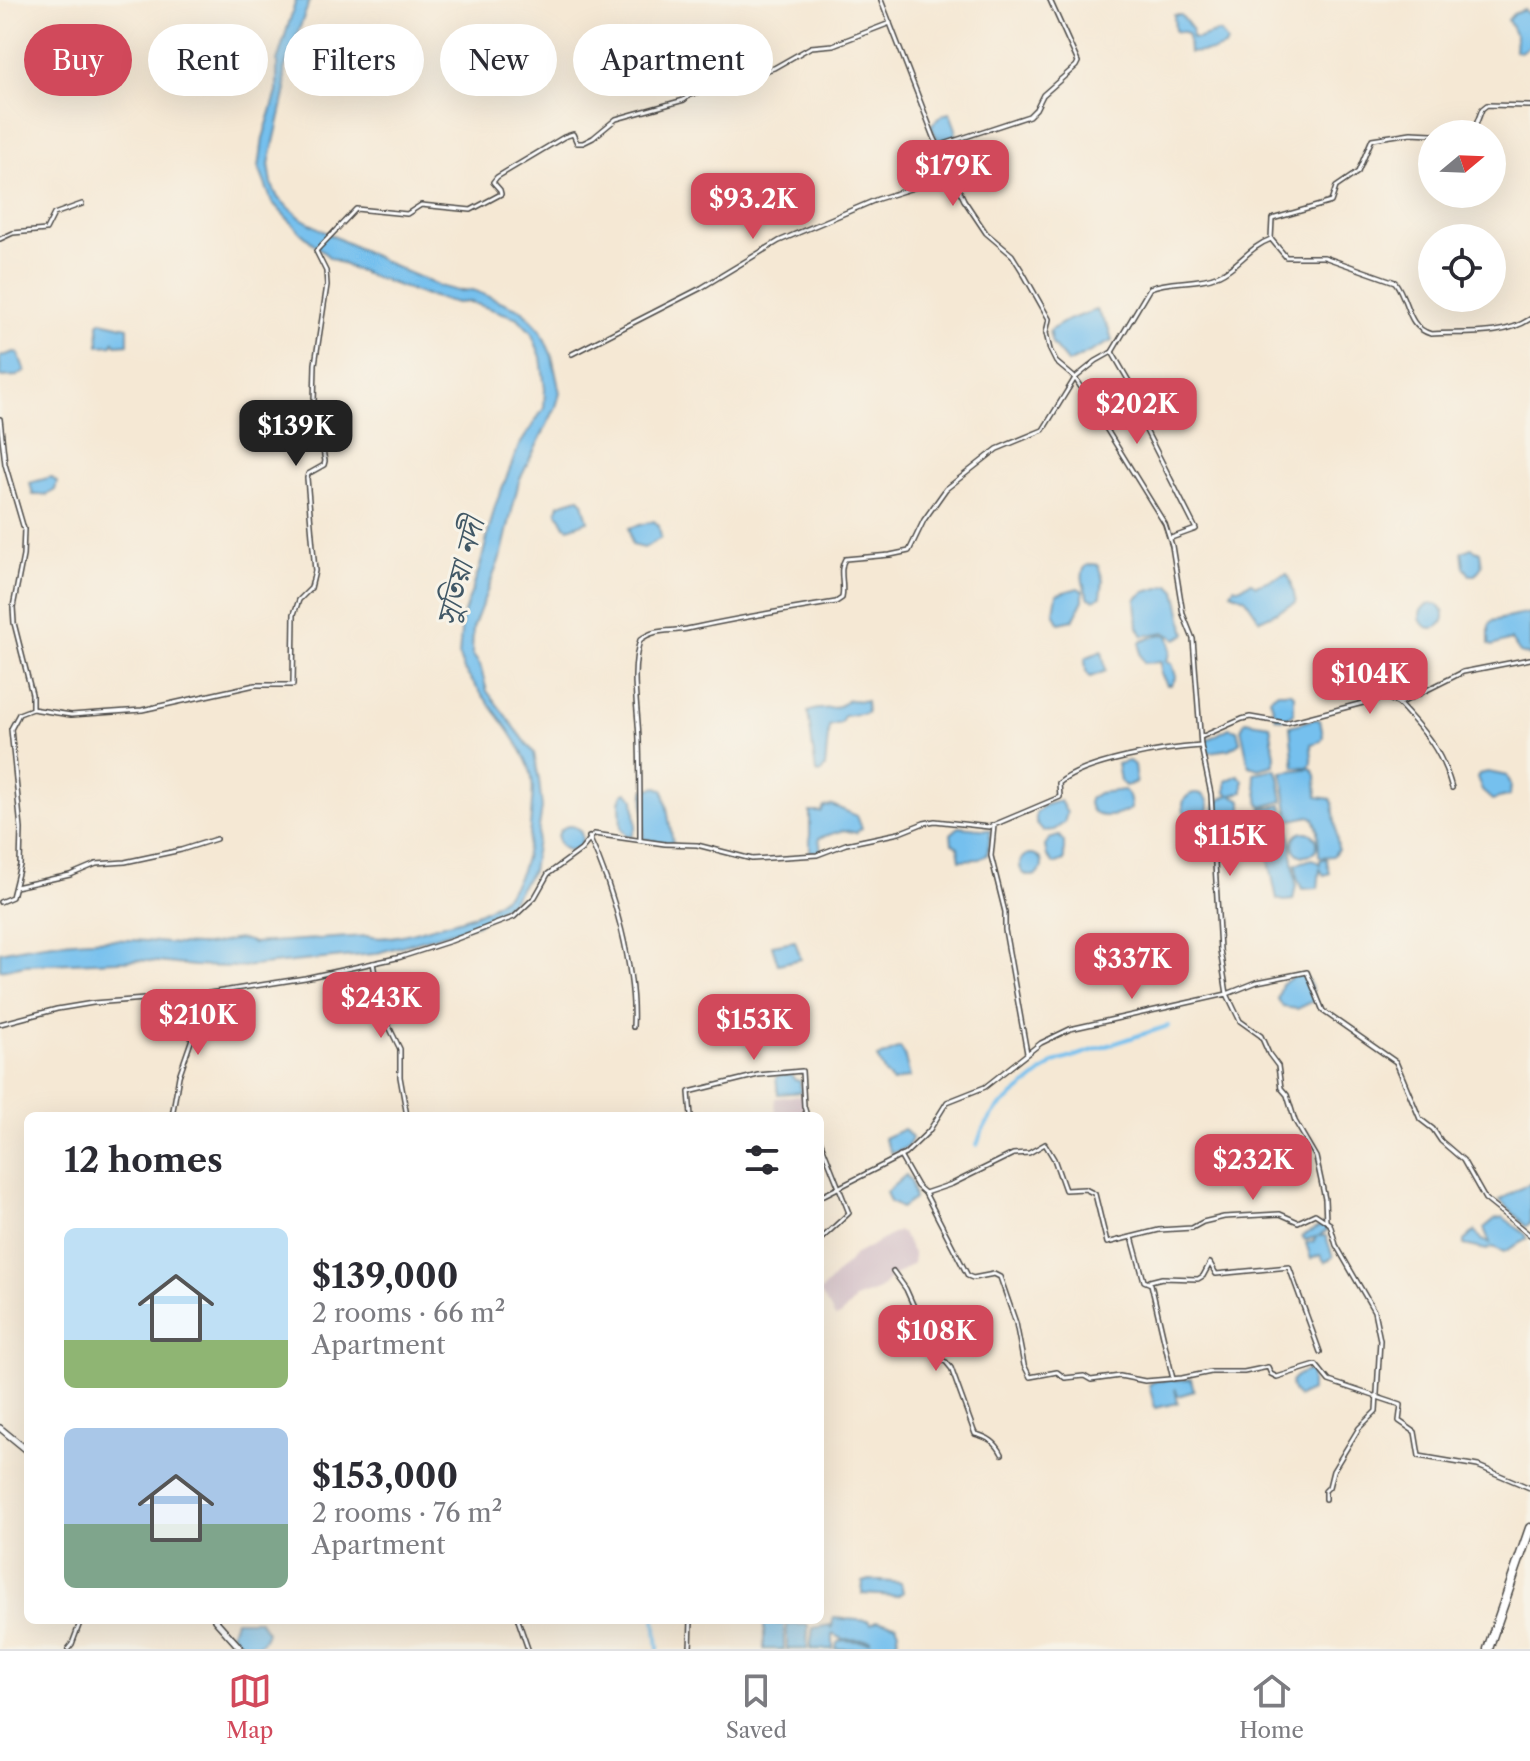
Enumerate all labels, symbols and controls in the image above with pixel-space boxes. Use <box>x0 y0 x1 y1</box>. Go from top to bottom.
chip: Buy <box>24 24 132 96</box>
chip: Rent <box>148 24 268 96</box>
chip: Filters <box>284 24 424 96</box>
chip: New <box>440 24 557 96</box>
chip: Apartment <box>573 24 773 96</box>
north arrow <box>1418 120 1506 208</box>
map controls <box>1418 120 1506 312</box>
pin: $179K <box>897 140 1009 208</box>
text: $179K <box>915 150 991 182</box>
pin: $93.2K <box>688 173 818 241</box>
text: $93.2K <box>709 183 797 215</box>
button: locate <box>1418 224 1506 312</box>
pin: $202K <box>1081 378 1193 446</box>
text: $202K <box>1096 388 1178 420</box>
pin: $139K <box>240 400 352 468</box>
text: $139K <box>257 410 335 442</box>
water label: সুতিয়া নদী <box>428 511 493 630</box>
pin: $104K <box>1314 648 1426 716</box>
text: $104K <box>1331 658 1409 690</box>
pin: $115K <box>1174 810 1286 878</box>
text: $115K <box>1193 820 1267 852</box>
pin: $337K <box>1076 933 1188 1001</box>
text: $337K <box>1093 943 1171 975</box>
pin: $243K <box>325 972 437 1040</box>
text: $243K <box>341 982 421 1014</box>
pin: $210K <box>142 989 254 1057</box>
pin: $153K <box>698 994 810 1062</box>
text: $210K <box>159 999 237 1031</box>
text: $153K <box>716 1004 792 1036</box>
pin: $232K <box>1197 1134 1309 1202</box>
icon: filters <box>740 1138 784 1182</box>
text: 12 homes <box>64 1139 223 1181</box>
text: $232K <box>1213 1144 1293 1176</box>
text: $139,000 <box>312 1255 458 1297</box>
icon: home <box>128 1260 224 1356</box>
text: 2 rooms · 66 m² <box>312 1297 505 1329</box>
pin: $108K <box>880 1305 992 1373</box>
text: $108K <box>896 1315 976 1347</box>
text: Apartment <box>312 1329 445 1361</box>
text: $153,000 <box>312 1455 458 1497</box>
icon: home <box>128 1460 224 1556</box>
text: 2 rooms · 76 m² <box>312 1497 502 1529</box>
text: Apartment <box>312 1529 445 1561</box>
tab: Map <box>226 1669 273 1744</box>
tab: Saved <box>726 1669 787 1744</box>
tab: Home <box>1239 1669 1304 1744</box>

